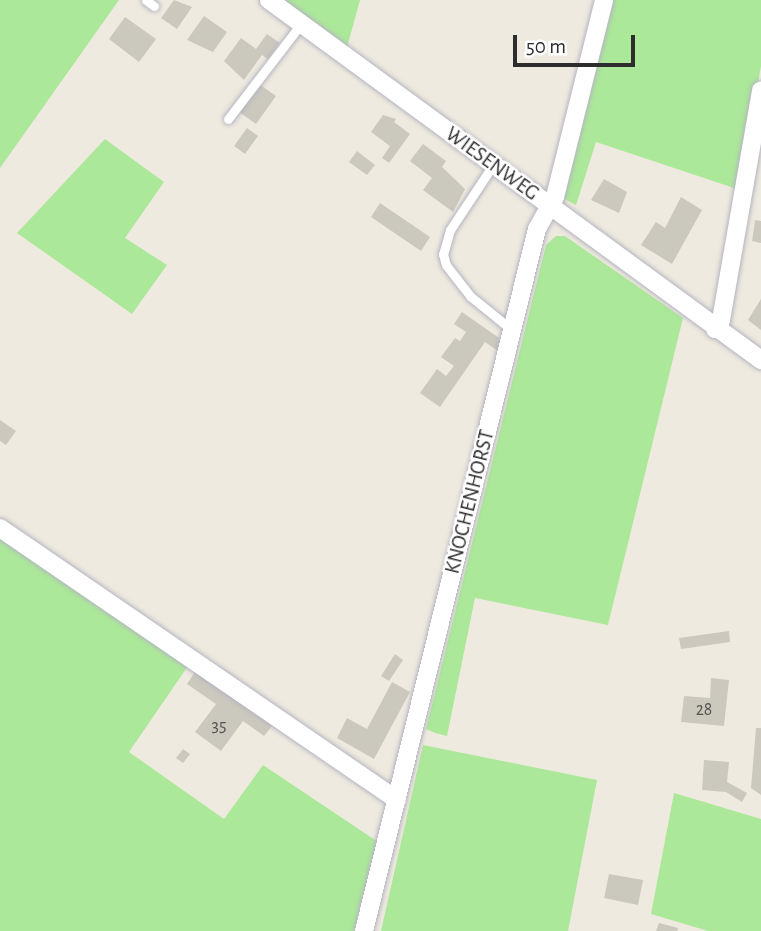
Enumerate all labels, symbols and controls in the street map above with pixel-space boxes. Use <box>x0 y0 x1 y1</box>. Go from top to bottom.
scale bar <box>516 21 638 65</box>
text: 50 m <box>526 36 566 57</box>
street label: WIESENWEG <box>440 122 544 206</box>
street label: KNOCHENHORST <box>440 427 500 577</box>
house number: 28 <box>696 699 712 721</box>
house number: 35 <box>212 715 226 737</box>

